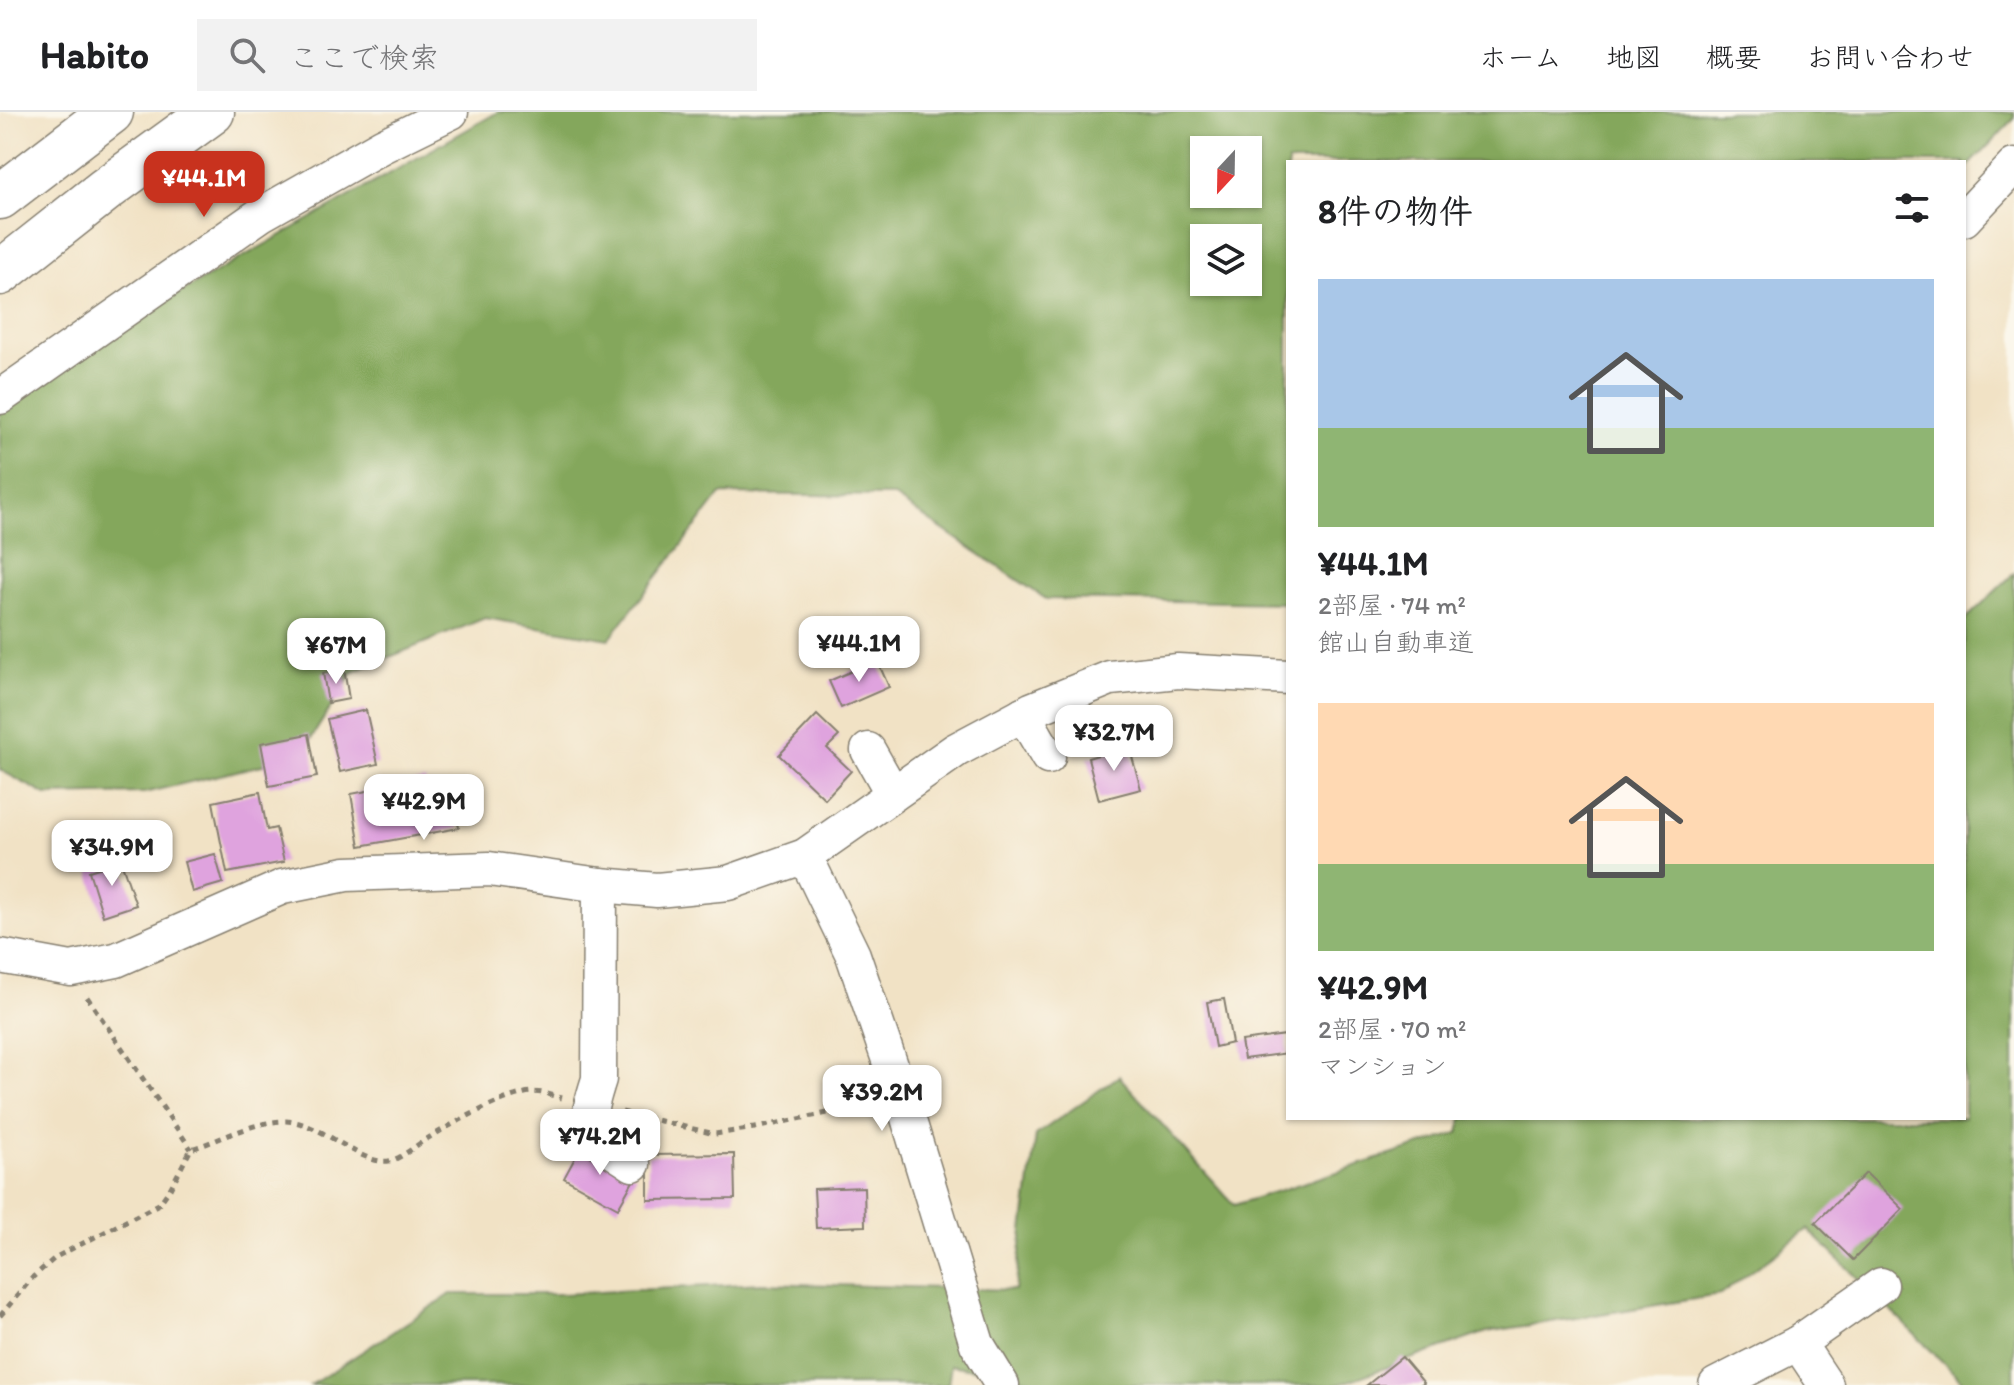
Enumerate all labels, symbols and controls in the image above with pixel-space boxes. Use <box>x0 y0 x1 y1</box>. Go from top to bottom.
search box <box>197 19 757 91</box>
text: Habito <box>40 32 149 78</box>
icon: search <box>225 33 269 77</box>
text: ここで検索 <box>289 39 439 76</box>
text: ホーム <box>1479 40 1562 74</box>
text: 地図 <box>1606 40 1662 74</box>
text: 概要 <box>1706 40 1762 74</box>
text: お問い合わせ <box>1806 40 1974 74</box>
north arrow <box>1190 136 1262 208</box>
map controls <box>1190 136 1262 296</box>
pin: ¥44.1M <box>139 151 269 219</box>
text: ¥44.1M <box>162 161 246 193</box>
icon: filters <box>1890 186 1934 230</box>
text: 8件の物件 <box>1318 191 1473 232</box>
button: layers <box>1190 224 1262 296</box>
icon: home <box>1554 331 1698 475</box>
text: ¥44.1M <box>1318 543 1429 584</box>
text: 2部屋 · 74 m² <box>1318 589 1466 621</box>
pin: ¥44.1M <box>794 616 924 684</box>
pin: ¥67M <box>289 618 383 686</box>
text: ¥44.1M <box>817 626 901 658</box>
text: 館山自動車道 <box>1318 626 1474 658</box>
text: ¥67M <box>305 628 367 660</box>
pin: ¥32.7M <box>1049 705 1179 773</box>
text: ¥32.7M <box>1073 715 1155 747</box>
icon: home <box>1554 755 1698 899</box>
pin: ¥42.9M <box>359 774 489 842</box>
text: ¥42.9M <box>382 784 466 816</box>
pin: ¥34.9M <box>47 820 177 888</box>
text: ¥34.9M <box>70 830 154 862</box>
text: ¥42.9M <box>1318 967 1428 1008</box>
text: 2部屋 · 70 m² <box>1318 1013 1466 1045</box>
text: マンション <box>1318 1050 1447 1082</box>
pin: ¥39.2M <box>817 1065 947 1133</box>
text: ¥39.2M <box>841 1075 923 1107</box>
pin: ¥74.2M <box>535 1109 665 1177</box>
text: ¥74.2M <box>558 1119 642 1151</box>

